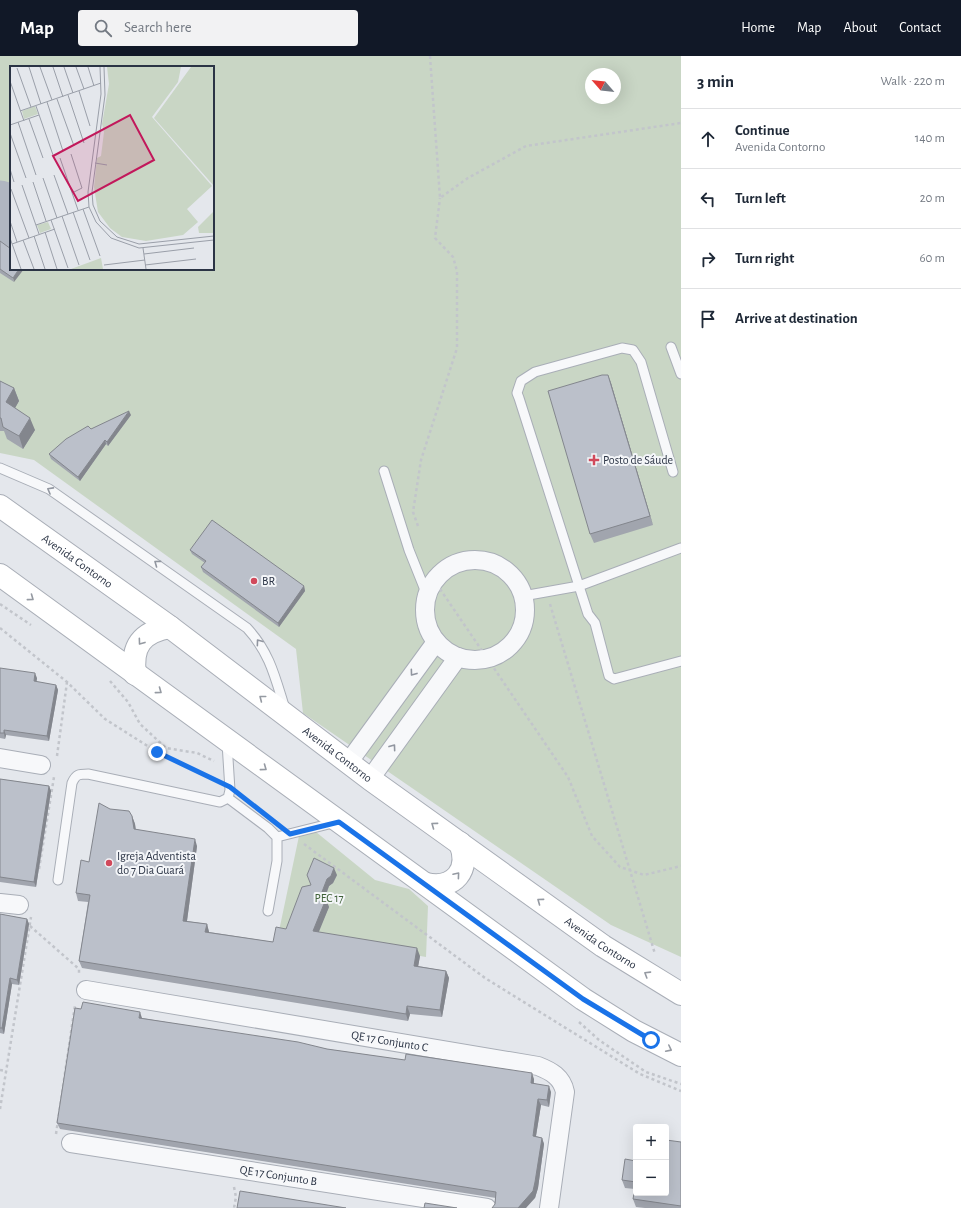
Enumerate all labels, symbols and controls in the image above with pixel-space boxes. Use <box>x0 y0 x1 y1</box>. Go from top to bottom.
search box <box>78 10 358 46</box>
icon: search <box>92 17 114 39</box>
text: Map <box>20 19 54 38</box>
text: Search here <box>124 20 192 35</box>
text: Home <box>741 21 775 35</box>
text: Map <box>797 21 821 35</box>
text: About <box>843 21 877 35</box>
text: Contact <box>899 21 941 35</box>
inset map <box>10 66 214 270</box>
north arrow <box>585 68 621 104</box>
text: 3 min <box>697 73 734 90</box>
text: Walk · 220 m <box>880 75 945 88</box>
text: Continue <box>735 123 790 138</box>
icon: ahead <box>697 128 719 150</box>
text: 140 m <box>915 132 945 145</box>
text: Avenida Contorno <box>735 141 825 154</box>
icon: left <box>697 188 719 210</box>
text: Turn left <box>735 191 786 206</box>
text: 20 m <box>920 192 945 205</box>
icon: right <box>697 248 719 270</box>
text: Turn right <box>735 251 794 266</box>
text: 60 m <box>919 252 945 265</box>
icon: arrive <box>697 308 719 330</box>
text: Arrive at destination <box>735 311 858 326</box>
marker: Posto de Sáude <box>588 454 600 466</box>
place label: Posto de Sáude <box>603 454 673 466</box>
one-way arrow <box>46 487 54 494</box>
street label: Avenida Contorno <box>40 532 115 590</box>
one-way arrow <box>154 561 161 568</box>
place label: BR <box>262 575 275 587</box>
marker: BR <box>249 576 259 586</box>
one-way arrow <box>27 593 34 600</box>
one-way arrow <box>139 637 146 644</box>
one-way arrow <box>257 640 264 647</box>
one-way arrow <box>411 669 418 676</box>
one-way arrow <box>154 686 161 693</box>
one-way arrow <box>260 695 267 702</box>
street label: Avenida Contorno <box>301 724 374 784</box>
route end <box>148 743 166 761</box>
one-way arrow <box>388 745 395 752</box>
one-way arrow <box>260 763 267 771</box>
one-way arrow <box>432 823 439 830</box>
place label: Igreja Adventista do 7 Dia Guará <box>117 850 196 876</box>
marker: Igreja Adventista do 7 Dia Guará <box>104 858 114 868</box>
one-way arrow <box>452 872 459 880</box>
park label: PEC 17 <box>314 892 344 904</box>
one-way arrow <box>537 898 544 906</box>
street label: Avenida Contorno <box>563 915 639 971</box>
one-way arrow <box>644 971 651 979</box>
street label: QE 17 Conjunto C <box>350 1029 429 1053</box>
route start <box>642 1031 660 1049</box>
one-way arrow <box>665 1045 672 1052</box>
map controls <box>633 1124 669 1196</box>
button: + <box>633 1124 669 1160</box>
button: − <box>633 1160 669 1196</box>
street label: QE 17 Conjunto B <box>239 1163 318 1187</box>

